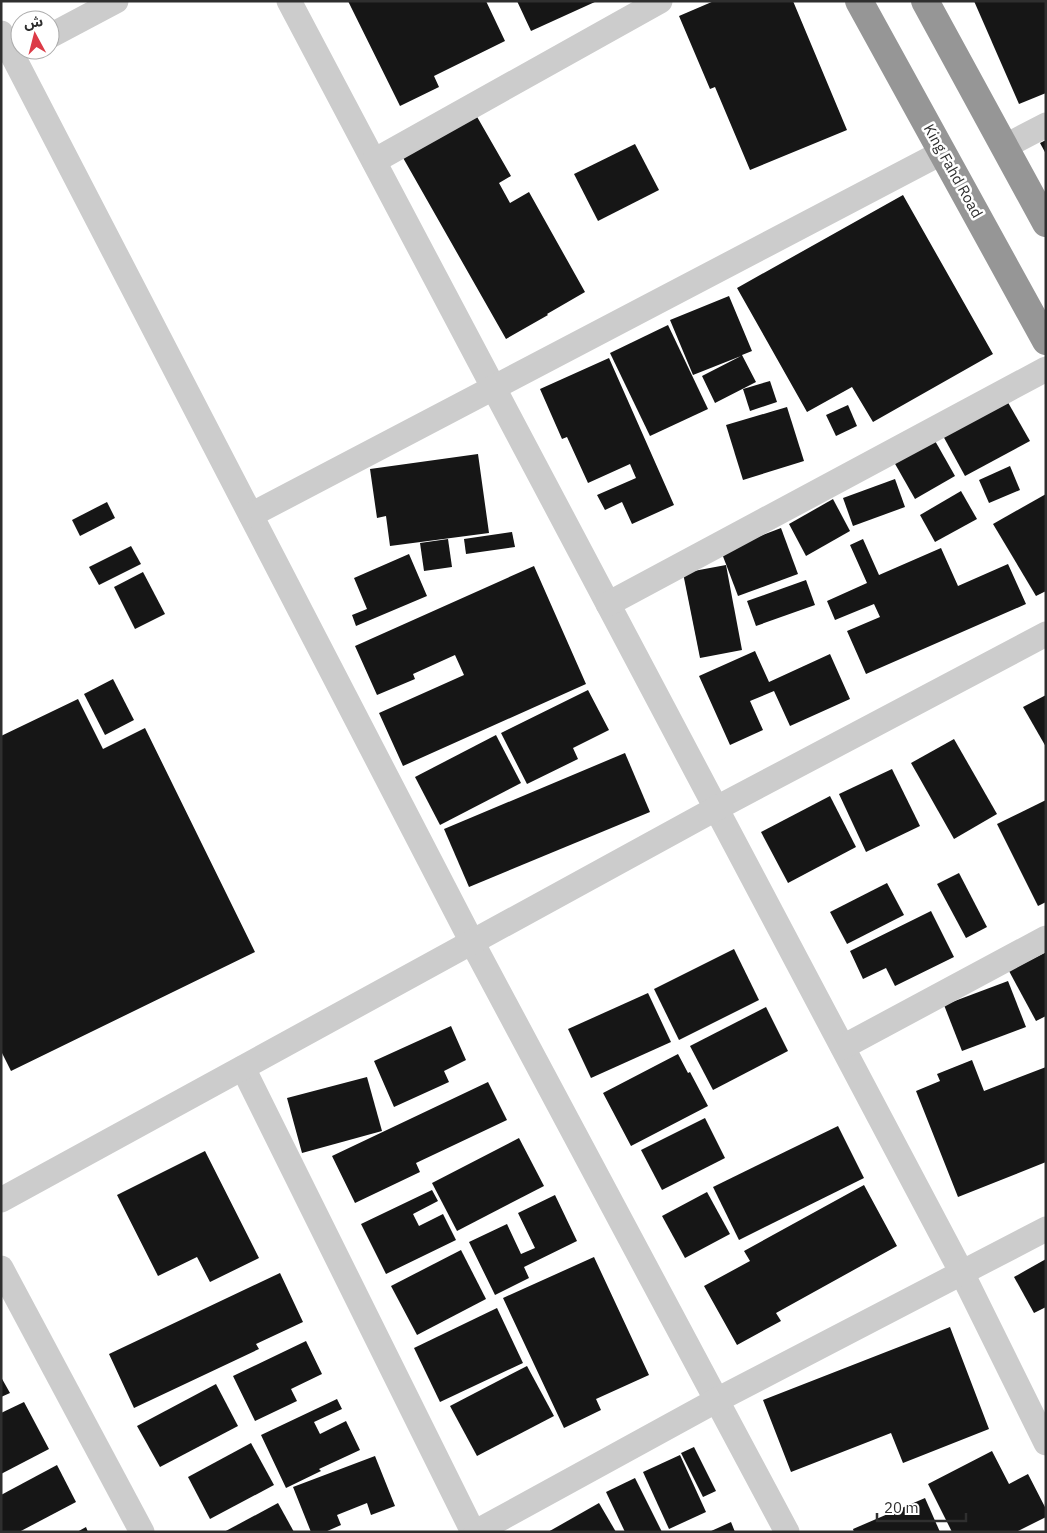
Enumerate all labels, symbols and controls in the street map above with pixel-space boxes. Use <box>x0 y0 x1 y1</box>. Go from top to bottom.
north arrow <box>10 10 60 60</box>
text: ش <box>23 12 44 32</box>
street label: King Fahd Road <box>920 121 987 221</box>
scale bar <box>877 1490 966 1522</box>
text: 20 m <box>884 1498 919 1517</box>

